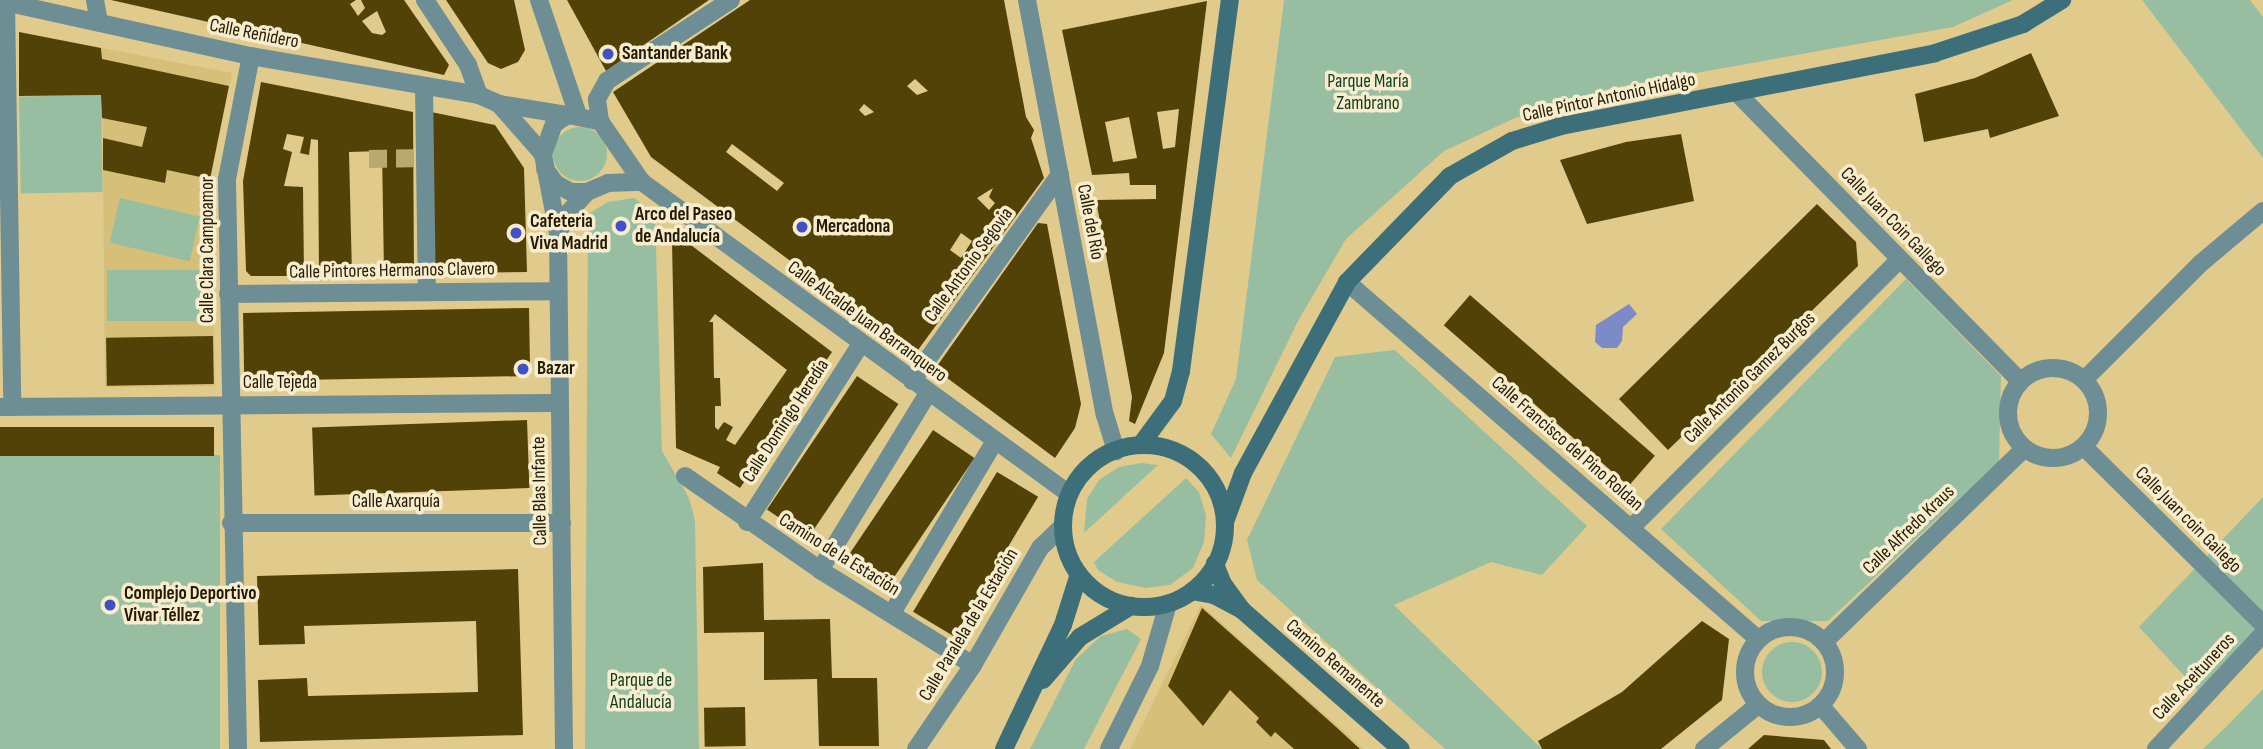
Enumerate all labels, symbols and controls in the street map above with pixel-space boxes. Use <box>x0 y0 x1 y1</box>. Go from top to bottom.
street label: Calle Reñidero <box>207 14 301 54</box>
place label: Santander Bank <box>622 43 728 65</box>
marker: Santander Bank <box>600 46 616 62</box>
street label: Calle Pintor Antonio Hidalgo <box>1521 69 1697 127</box>
park label: Parque María Zambrano <box>1327 71 1409 115</box>
street label: Calle Juan Coin Gallego <box>1835 163 1951 281</box>
street label: Calle Clara Campoamor <box>197 177 219 323</box>
street label: Calle del Río <box>1072 182 1108 262</box>
street label: Calle Antonio Segovia <box>920 203 1018 327</box>
place label: Arco del Paseo de Andalucía <box>635 204 732 248</box>
place label: Cafeteria Viva Madrid <box>530 211 608 255</box>
place label: Mercadona <box>816 216 890 238</box>
marker: Arco del Paseo de Andalucía <box>613 218 629 234</box>
marker: Mercadona <box>794 219 810 235</box>
marker: Cafeteria Viva Madrid <box>508 225 524 241</box>
street label: Calle Alcalde Juan Barranquero <box>783 257 951 387</box>
street label: Calle Pintores Hermanos Clavero <box>289 258 495 284</box>
street label: Calle Antonio Gamez Burgos <box>1679 307 1821 449</box>
street label: Calle Domingo Heredia <box>738 355 834 487</box>
place label: Bazar <box>537 358 575 380</box>
marker: Bazar <box>515 361 531 377</box>
street label: Calle Tejeda <box>243 372 317 394</box>
street label: Calle Francisco del Pino Roldan <box>1486 372 1648 516</box>
street label: Calle Blas Infante <box>528 436 552 546</box>
street label: Calle Juan coin Gailego <box>2130 462 2246 578</box>
street label: Calle Alfredo Kraus <box>1858 481 1960 579</box>
street label: Calle Axarquía <box>352 491 440 513</box>
street label: Camino de la Estación <box>774 509 904 601</box>
street label: Calle Paralela de la Estación <box>914 545 1024 705</box>
place label: Complejo Deportivo Vivar Téllez <box>124 583 257 627</box>
marker: Complejo Deportivo Vivar Téllez <box>102 597 118 613</box>
street label: Camino Remanente <box>1281 615 1389 713</box>
street label: Calle Aceituneros <box>2148 629 2240 725</box>
park label: Parque de Andalucía <box>610 670 672 714</box>

